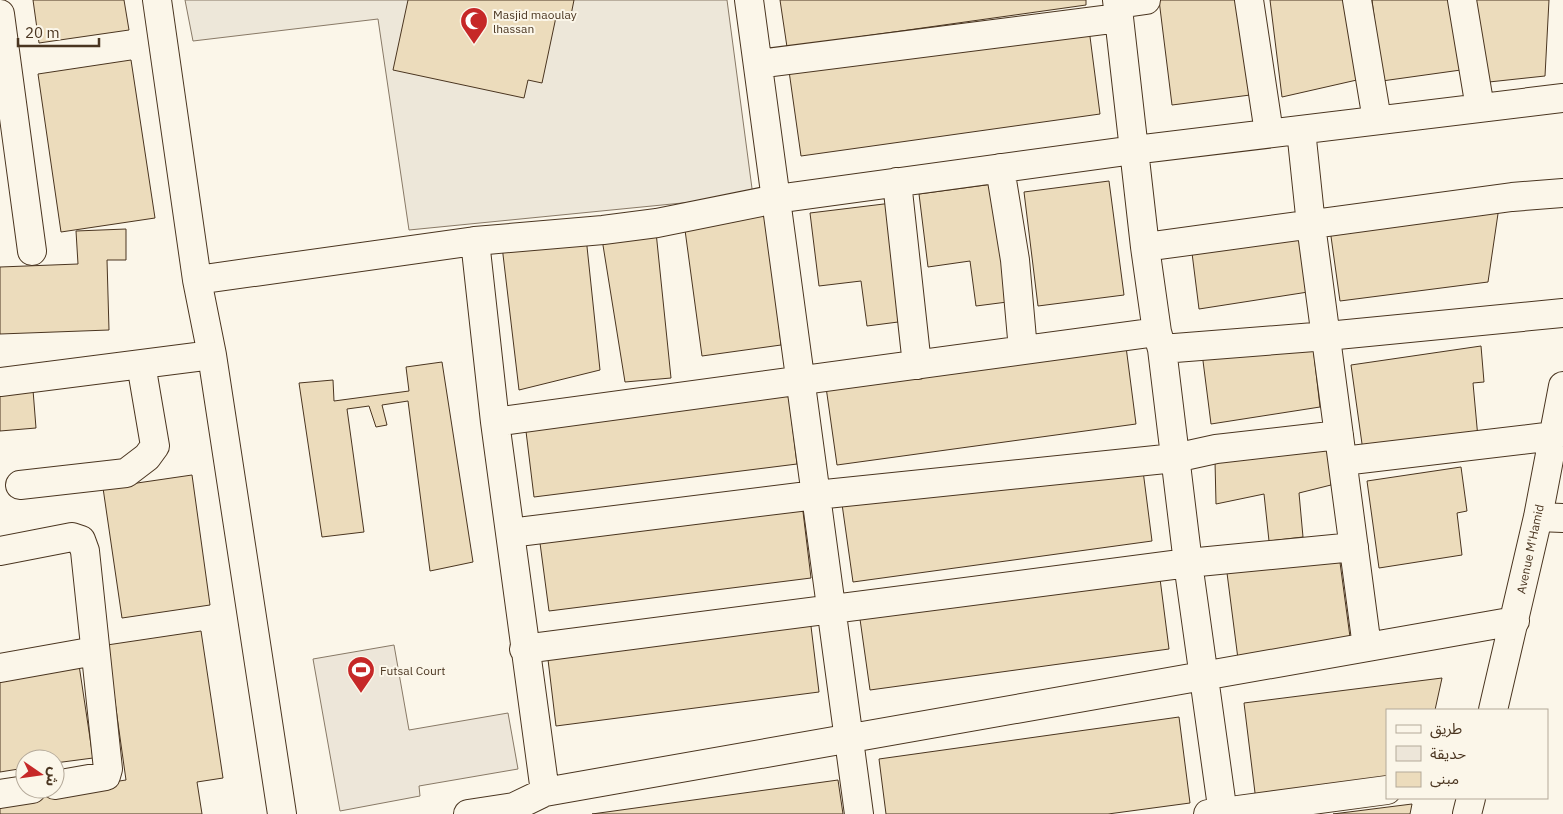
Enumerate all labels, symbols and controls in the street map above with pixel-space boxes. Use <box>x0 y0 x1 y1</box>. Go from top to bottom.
mosque icon: Masjid maoulay lhassan <box>459 6 489 45</box>
place label: Masjid maoulay lhassan <box>493 7 577 36</box>
scale bar <box>18 15 99 47</box>
text: 20 m <box>25 23 60 42</box>
street label: Avenue M'Hamid <box>1513 503 1547 595</box>
sports icon: Futsal Court <box>346 655 376 694</box>
place label: Futsal Court <box>380 663 445 678</box>
legend <box>1386 709 1548 799</box>
text: طريق <box>1430 719 1462 739</box>
text: حديقة <box>1430 744 1466 763</box>
north arrow <box>15 749 65 799</box>
text: ش <box>42 766 64 788</box>
text: مبنى <box>1430 769 1459 788</box>

